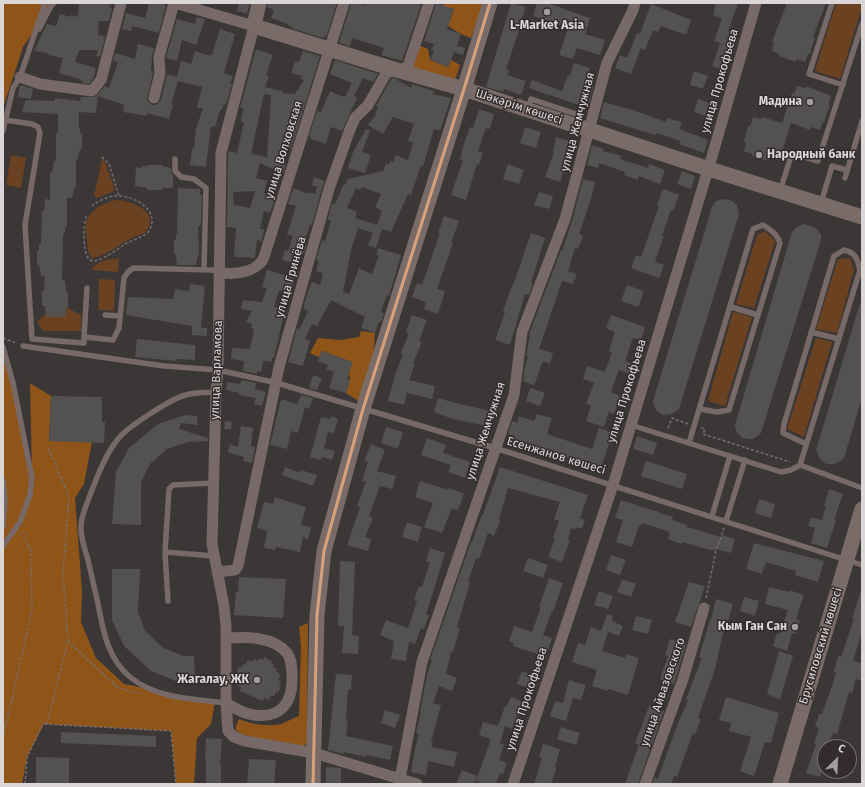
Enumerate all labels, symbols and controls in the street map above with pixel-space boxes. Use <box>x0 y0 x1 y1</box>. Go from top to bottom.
marker: L-Market Asia <box>542 7 552 17</box>
place label: L-Market Asia <box>510 19 584 33</box>
street label: улица Прокофьева <box>698 27 742 135</box>
street label: улица Жемчужная <box>558 71 598 173</box>
street label: Шәкәрім көшесі <box>474 86 564 128</box>
place label: Мадина <box>759 95 802 109</box>
marker: Мадина <box>805 97 815 107</box>
street label: улица Волховская <box>262 99 306 201</box>
place label: Народный банк <box>767 148 855 162</box>
marker: Народный банк <box>754 150 764 160</box>
street label: улица Гринёва <box>273 235 309 319</box>
street label: улица Варламова <box>208 320 226 420</box>
street label: улица Прокофьева <box>604 337 650 445</box>
street label: улица Жемчужная <box>463 380 509 482</box>
street label: Есенжанов көшесі <box>505 434 607 478</box>
street label: Брусиловский көшесі <box>796 586 846 706</box>
place label: Кым Ган Сан <box>718 620 787 634</box>
marker: Кым Ган Сан <box>790 622 800 632</box>
street label: улица Айвазовского <box>638 636 688 748</box>
street label: улица Прокофьева <box>504 646 550 752</box>
place label: Жагалау, ЖК <box>177 673 249 687</box>
marker: Жагалау, ЖК <box>252 675 262 685</box>
north arrow <box>817 739 857 779</box>
text: С <box>836 741 847 756</box>

